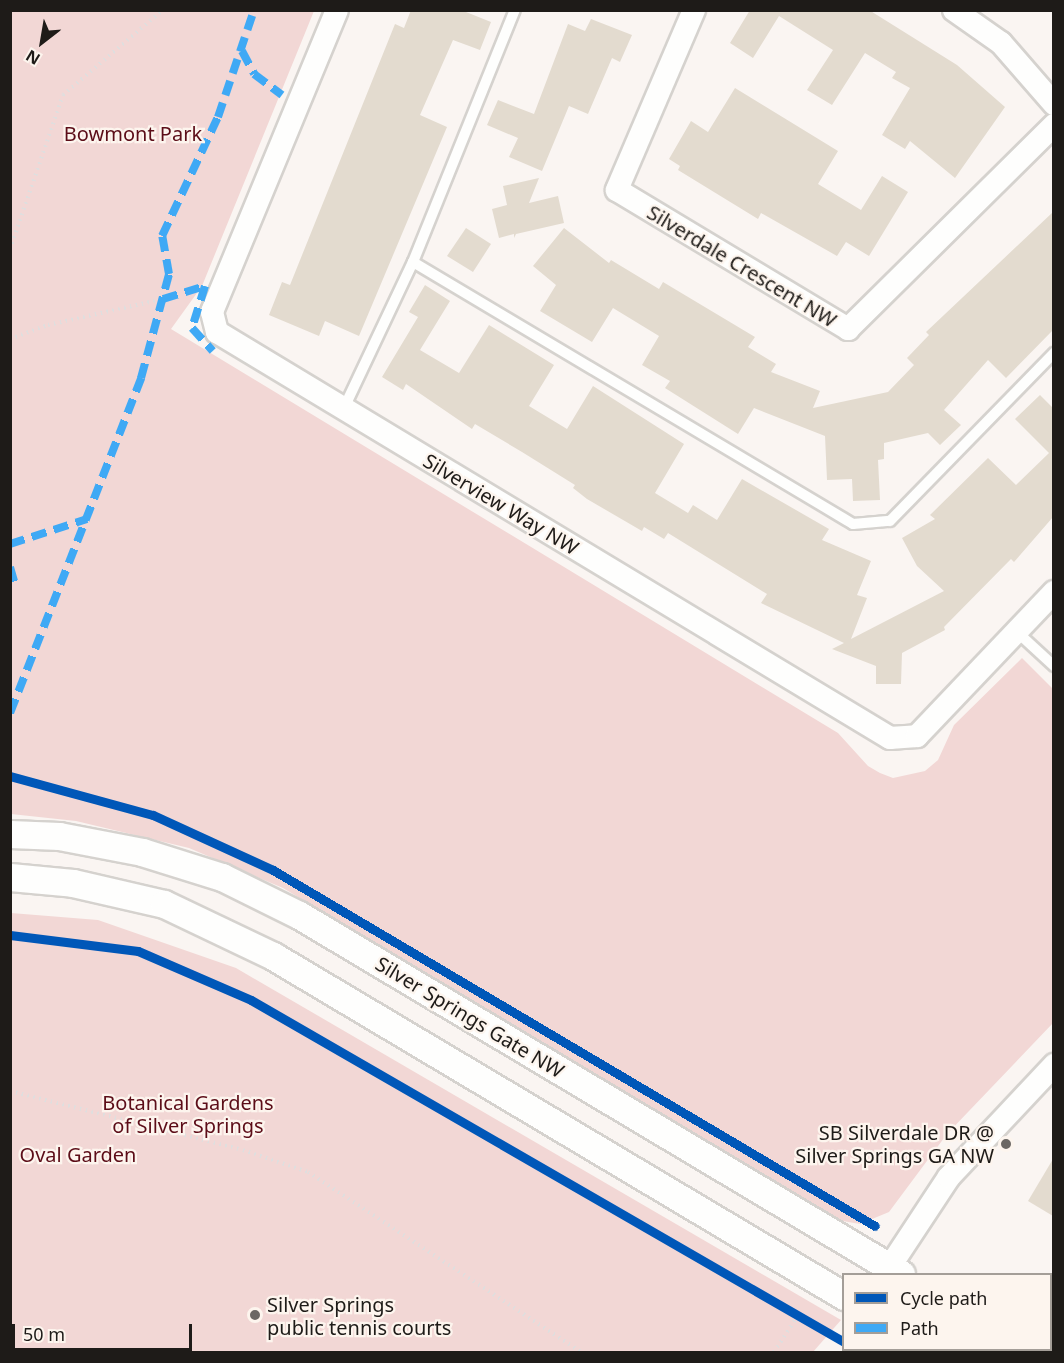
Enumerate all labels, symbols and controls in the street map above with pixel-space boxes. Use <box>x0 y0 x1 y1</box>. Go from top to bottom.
north arrow <box>12 12 72 72</box>
text: N <box>21 45 44 70</box>
park label: Bowmont Park <box>64 121 202 145</box>
street label: Silverdale Crescent NW <box>643 200 841 332</box>
street label: Silverview Way NW <box>419 448 583 560</box>
street label: Silver Springs Gate NW <box>371 951 569 1083</box>
park label: Botanical Gardens of Silver Springs <box>102 1091 274 1138</box>
place label: SB Silverdale DR @ Silver Springs GA NW <box>795 1120 994 1167</box>
marker: SB Silverdale DR @ Silver Springs GA NW <box>999 1137 1013 1151</box>
park label: Oval Garden <box>20 1142 136 1166</box>
legend <box>842 1273 1052 1351</box>
text: Cycle path <box>900 1286 987 1310</box>
place label: Silver Springs public tennis courts <box>267 1292 451 1339</box>
marker: Silver Springs public tennis courts <box>248 1308 262 1322</box>
scale bar <box>15 1312 195 1350</box>
text: Path <box>900 1316 939 1340</box>
text: 50 m <box>23 1322 65 1346</box>

